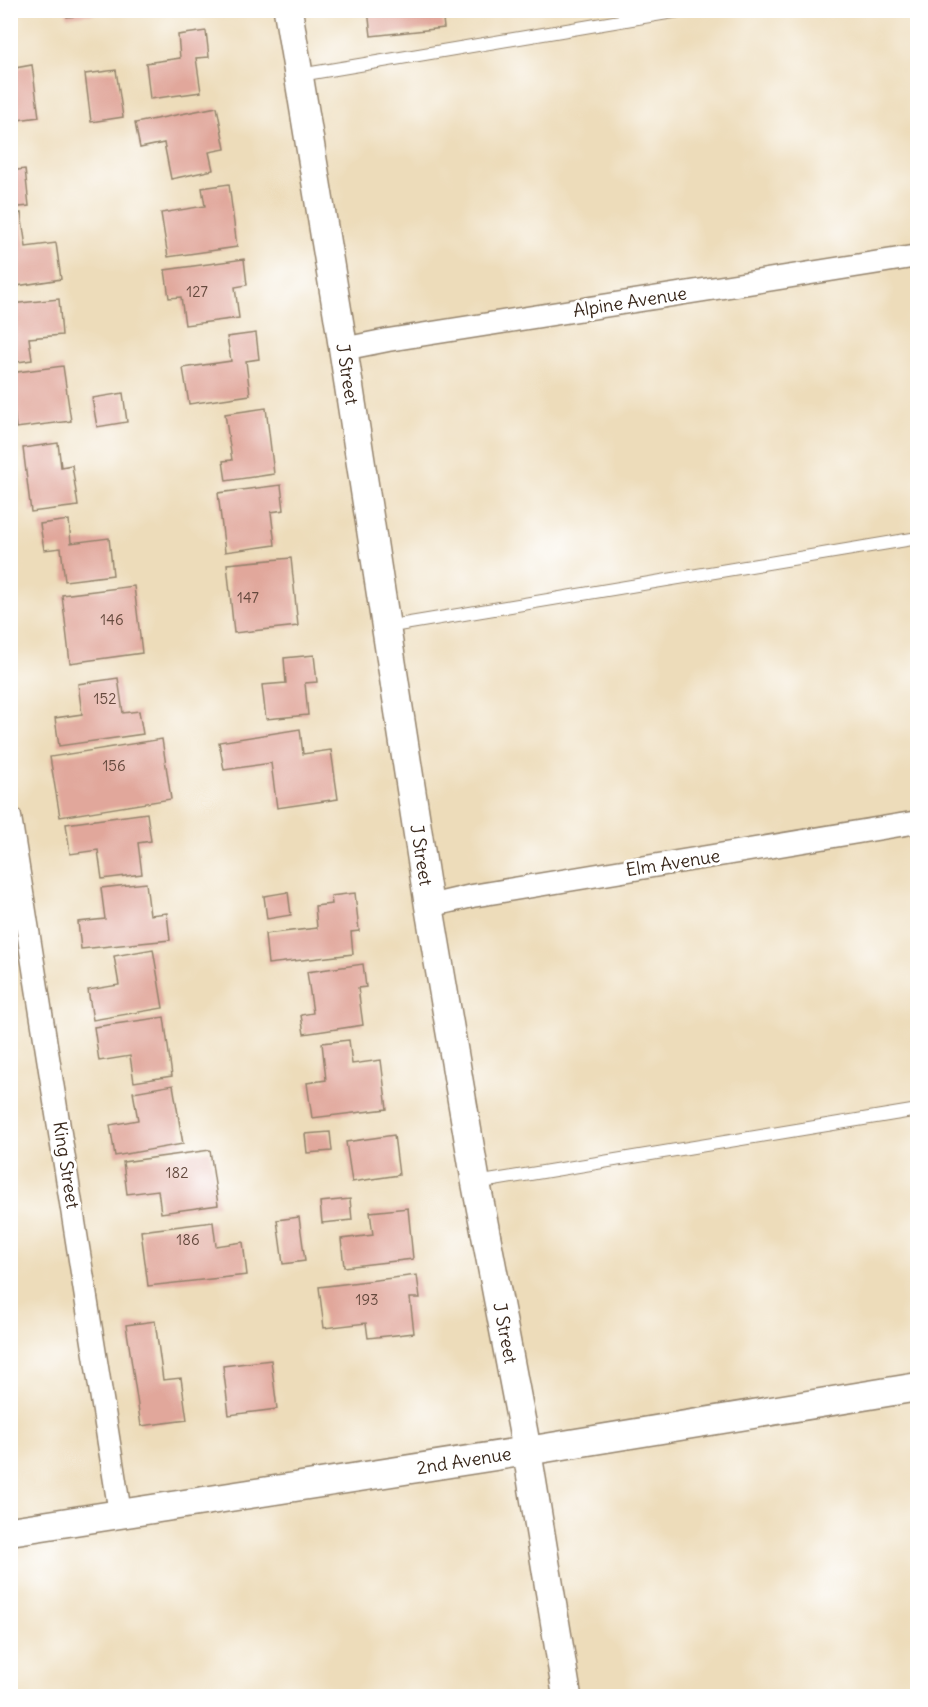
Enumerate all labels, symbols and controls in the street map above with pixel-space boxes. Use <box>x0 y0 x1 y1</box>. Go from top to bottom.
street label: Alpine Avenue <box>572 281 688 322</box>
house number: 127 <box>186 282 208 301</box>
street label: J Street <box>331 342 364 406</box>
house number: 147 <box>237 588 259 607</box>
house number: 146 <box>100 610 124 629</box>
house number: 152 <box>94 689 116 708</box>
house number: 156 <box>102 756 126 775</box>
street label: J Street <box>405 823 438 887</box>
street label: Elm Avenue <box>624 844 722 881</box>
street label: King Street <box>48 1120 85 1210</box>
house number: 182 <box>166 1163 188 1182</box>
house number: 186 <box>176 1230 200 1249</box>
house number: 193 <box>355 1290 379 1309</box>
street label: J Street <box>488 1300 523 1365</box>
street label: 2nd Avenue <box>415 1442 513 1479</box>

